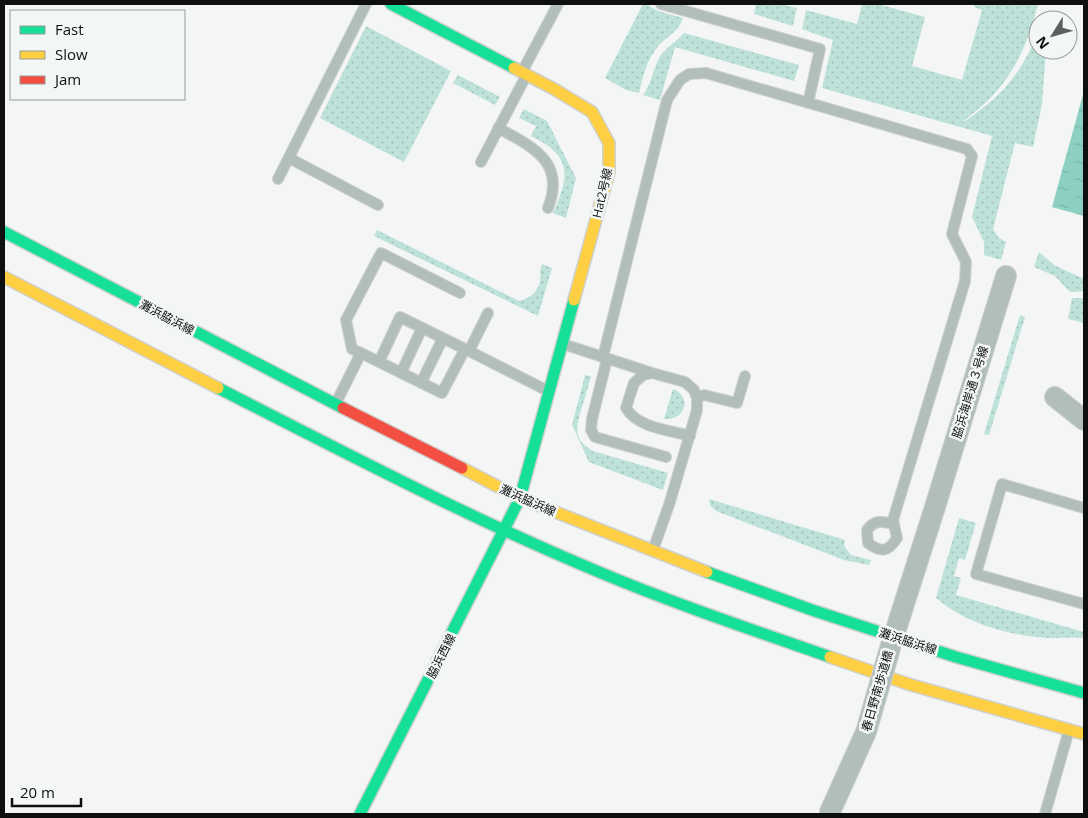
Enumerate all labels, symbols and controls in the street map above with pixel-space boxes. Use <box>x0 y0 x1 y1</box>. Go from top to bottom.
legend <box>10 10 185 100</box>
north arrow <box>1028 10 1078 60</box>
text: Fast <box>55 19 84 39</box>
text: N <box>1031 33 1053 53</box>
text: Slow <box>55 44 88 64</box>
text: Jam <box>53 69 81 89</box>
street label: Hat2号線 <box>588 166 616 220</box>
street label: 灘浜脇浜線 <box>137 295 197 339</box>
street label: 脇浜海岸通３号線 <box>948 344 992 440</box>
street label: 灘浜脇浜線 <box>497 480 559 520</box>
street label: 灘浜脇浜線 <box>877 624 939 658</box>
street label: 脇浜西線 <box>423 631 459 681</box>
street label: 春日野南歩道橋 <box>857 648 897 734</box>
scale bar <box>12 776 81 808</box>
text: 20 m <box>20 782 55 802</box>

